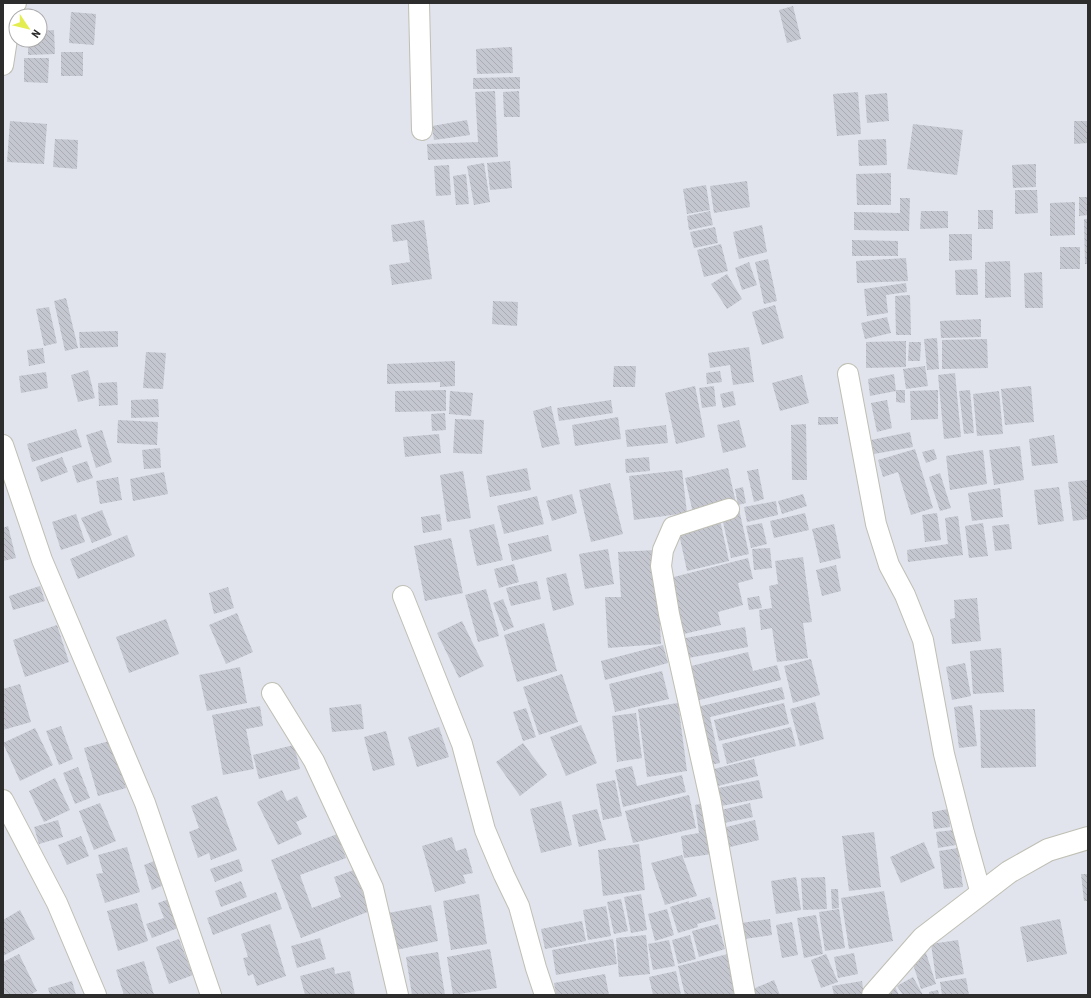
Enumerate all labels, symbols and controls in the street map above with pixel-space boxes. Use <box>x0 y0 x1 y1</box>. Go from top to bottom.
north arrow <box>8 8 48 48</box>
text: N <box>28 27 43 40</box>

